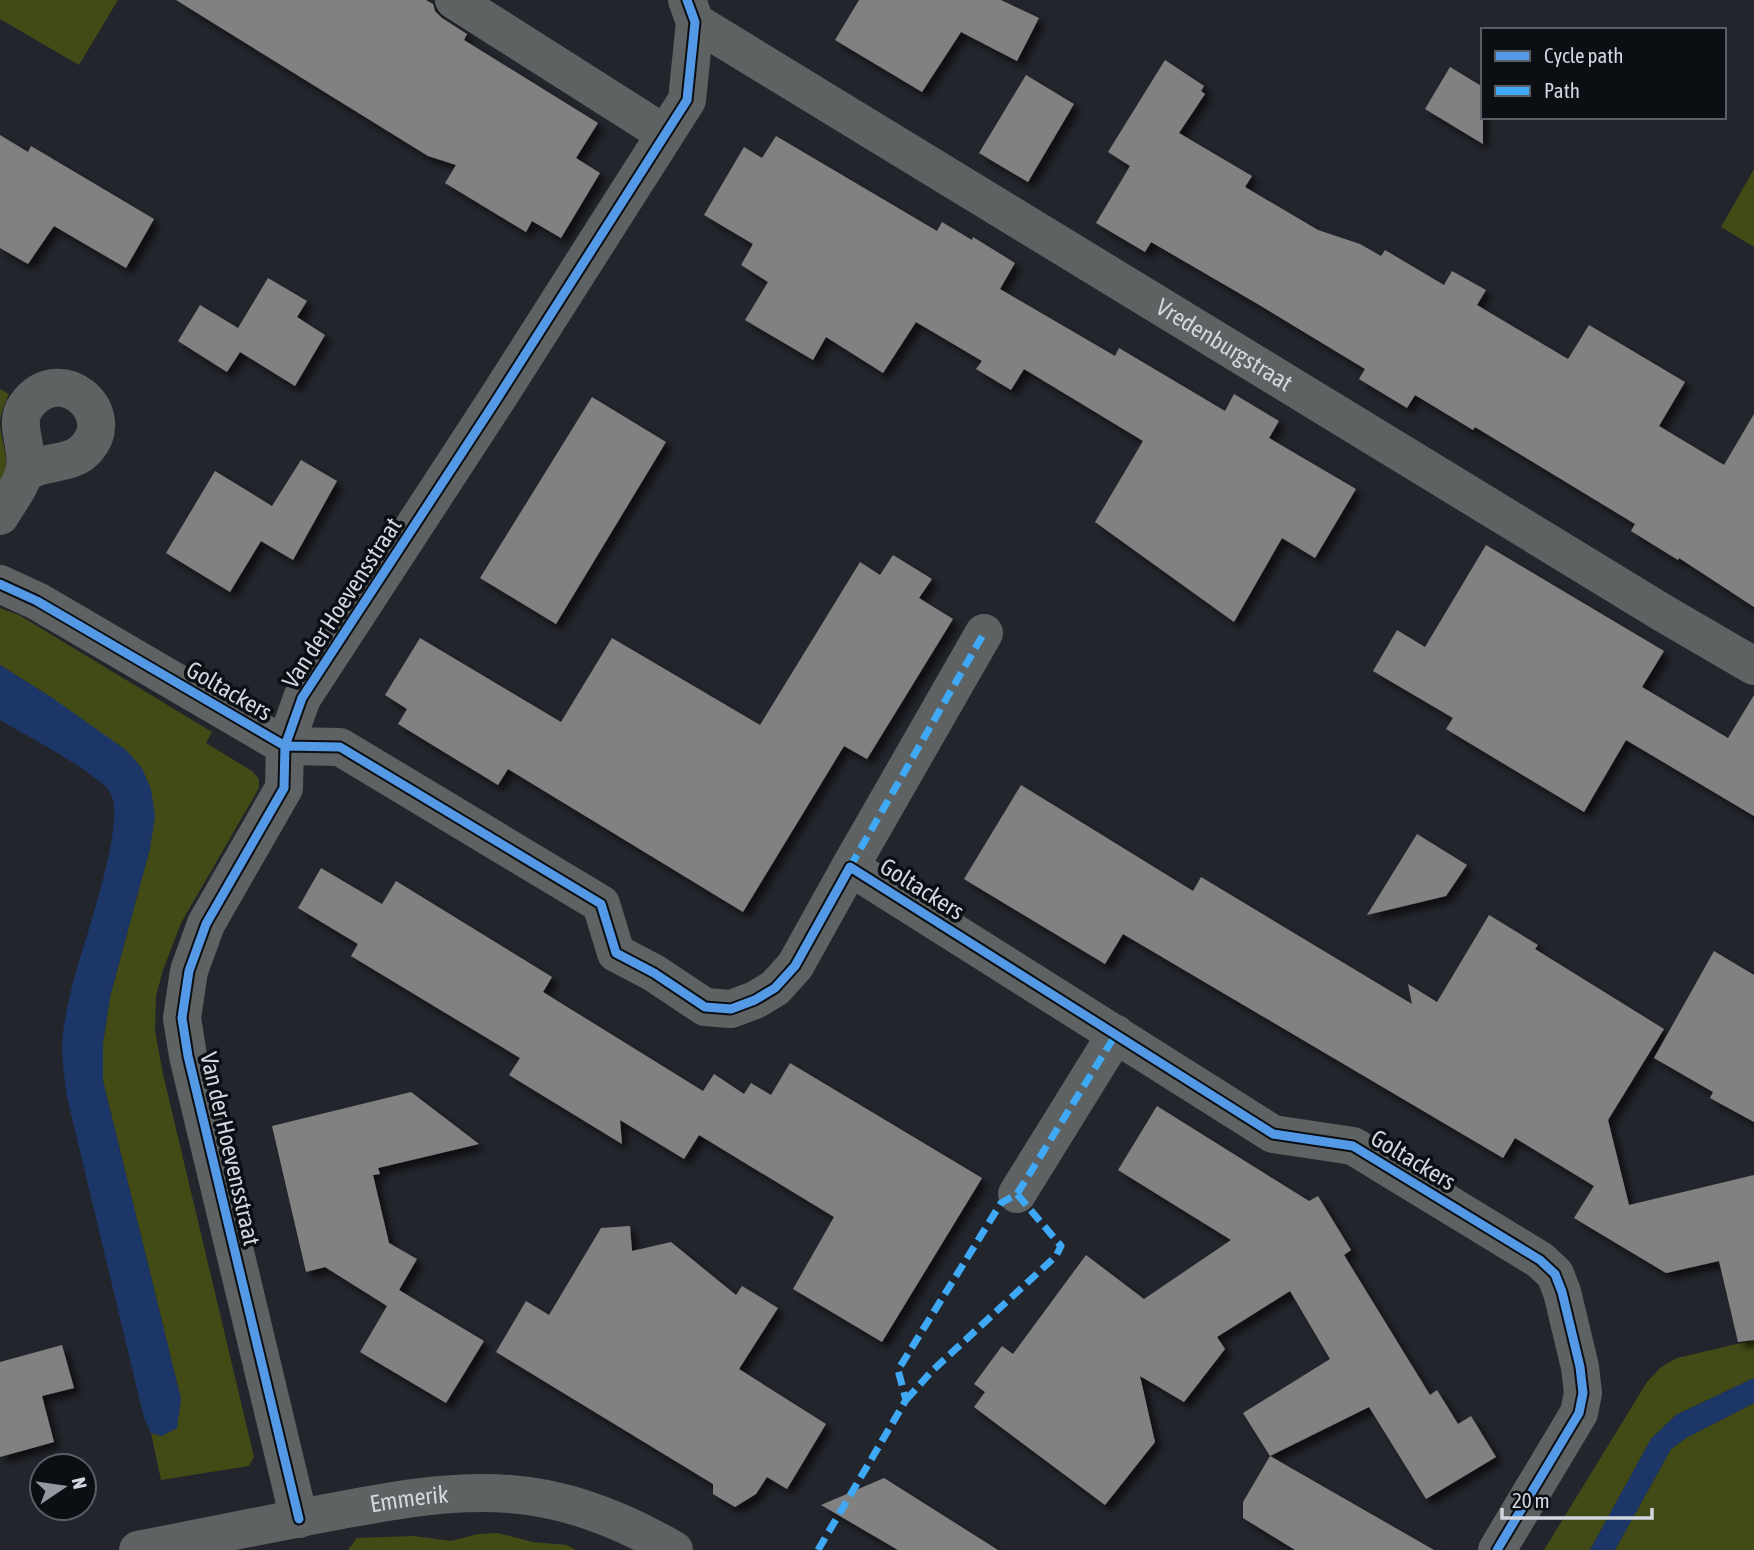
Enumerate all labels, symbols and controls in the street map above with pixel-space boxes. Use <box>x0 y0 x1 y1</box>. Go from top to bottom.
legend <box>1481 28 1726 119</box>
text: Cycle path <box>1544 43 1623 67</box>
text: Path <box>1544 78 1580 102</box>
street label: Vredenburgstraat <box>1151 293 1297 396</box>
street label: Van der Hoevensstraat <box>276 512 407 693</box>
street label: Goltackers <box>182 655 277 726</box>
street label: Goltackers <box>875 852 969 925</box>
street label: Van der Hoevensstraat <box>195 1050 266 1248</box>
street label: Goltackers <box>1366 1124 1460 1195</box>
north arrow <box>28 1452 98 1522</box>
text: N <box>68 1475 92 1491</box>
scale bar <box>1502 1476 1652 1520</box>
street label: Emmerik <box>368 1480 450 1518</box>
text: 20 m <box>1512 1488 1550 1512</box>

